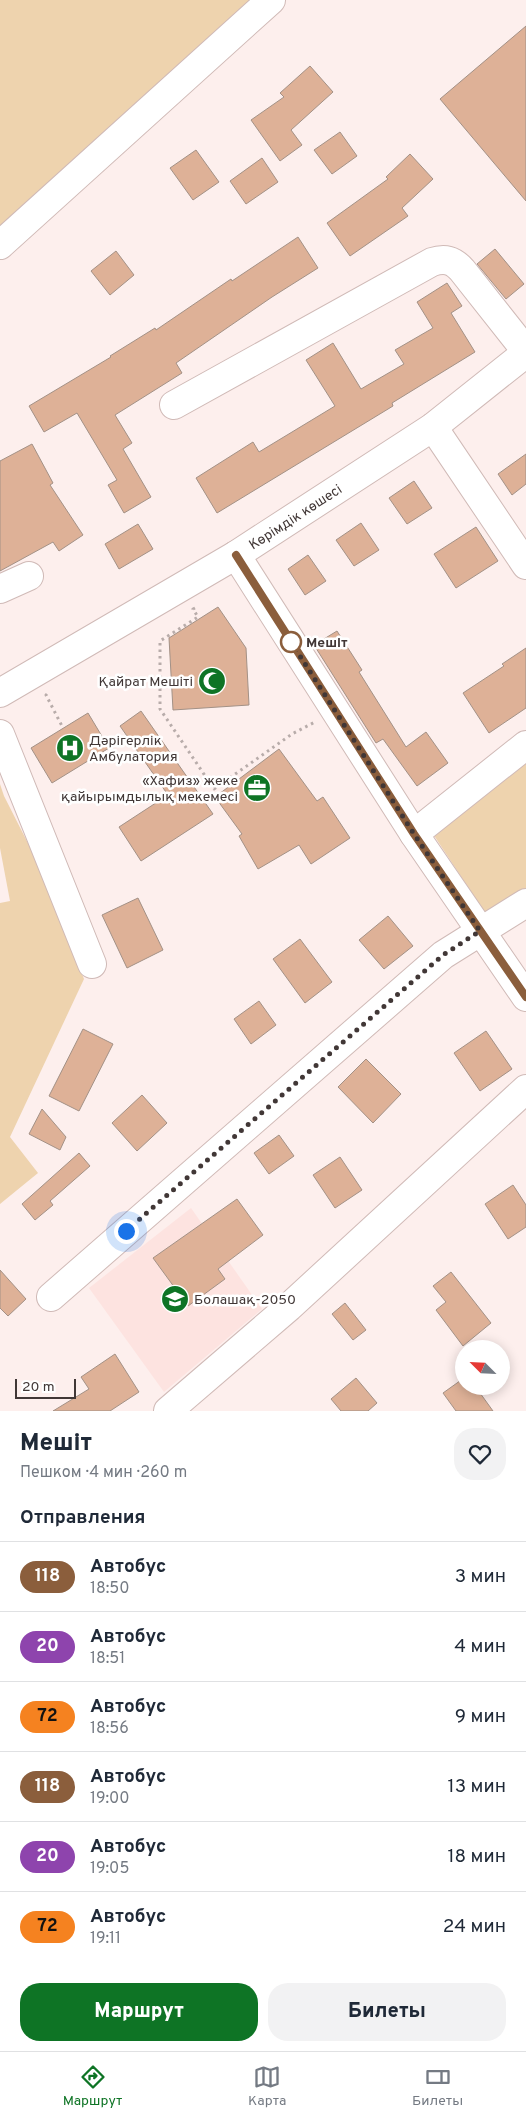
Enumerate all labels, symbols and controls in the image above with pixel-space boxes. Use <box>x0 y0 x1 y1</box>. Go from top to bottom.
street label: Көрімдік көшесі <box>246 481 346 554</box>
marker: Мешіт <box>280 631 302 653</box>
place label: Мешіт <box>306 635 348 652</box>
mosque icon: Қайрат Мешіті <box>197 666 227 696</box>
place label: Қайрат Мешіті <box>99 674 193 691</box>
hospital icon: Дәрігерлік Амбулатория <box>55 733 85 763</box>
place label: Дәрігерлік Амбулатория <box>89 733 178 766</box>
place label: «Хафиз» жеке қайырымдылық мекемесі <box>61 773 238 806</box>
office icon: «Хафиз» жеке қайырымдылық мекемесі <box>242 773 272 803</box>
your location <box>114 1219 139 1244</box>
school or university icon: Болашақ-2050 <box>160 1284 190 1314</box>
place label: Болашақ-2050 <box>194 1292 296 1309</box>
north arrow <box>455 1340 510 1395</box>
map controls <box>455 1340 510 1395</box>
scale bar <box>15 1376 76 1399</box>
text: 20 m <box>22 1379 55 1396</box>
button: heart <box>454 1428 506 1480</box>
text: Мешіт <box>20 1429 92 1459</box>
text: Пешком · 4 мин · 260 m <box>20 1463 187 1483</box>
text: Отправления <box>20 1506 146 1530</box>
text: Автобус <box>90 1555 166 1579</box>
text: 118 <box>35 1565 60 1588</box>
text: 3 мин <box>455 1565 506 1589</box>
text: 18:50 <box>90 1579 130 1599</box>
text: Автобус <box>90 1625 166 1649</box>
text: 20 <box>36 1635 59 1658</box>
text: 4 мин <box>454 1635 506 1659</box>
text: 18:51 <box>90 1649 125 1669</box>
text: Автобус <box>90 1695 166 1719</box>
text: 72 <box>37 1705 58 1728</box>
text: 9 мин <box>455 1705 506 1729</box>
text: 18:56 <box>90 1719 129 1739</box>
text: Автобус <box>90 1765 166 1789</box>
text: 118 <box>35 1775 60 1798</box>
text: 13 мин <box>448 1775 506 1799</box>
text: 19:00 <box>90 1789 130 1809</box>
text: Автобус <box>90 1835 166 1859</box>
text: 20 <box>36 1845 59 1868</box>
text: 18 мин <box>447 1845 506 1869</box>
text: 19:05 <box>90 1859 129 1879</box>
text: Автобус <box>90 1905 166 1929</box>
text: 72 <box>37 1915 58 1938</box>
text: 24 мин <box>443 1915 506 1939</box>
text: 19:11 <box>90 1929 121 1949</box>
button: Маршрут <box>20 1983 258 2041</box>
button: Билеты <box>268 1983 506 2041</box>
tab: Маршрут <box>63 2063 122 2110</box>
tab: Карта <box>248 2063 286 2110</box>
tab: Билеты <box>412 2063 463 2110</box>

